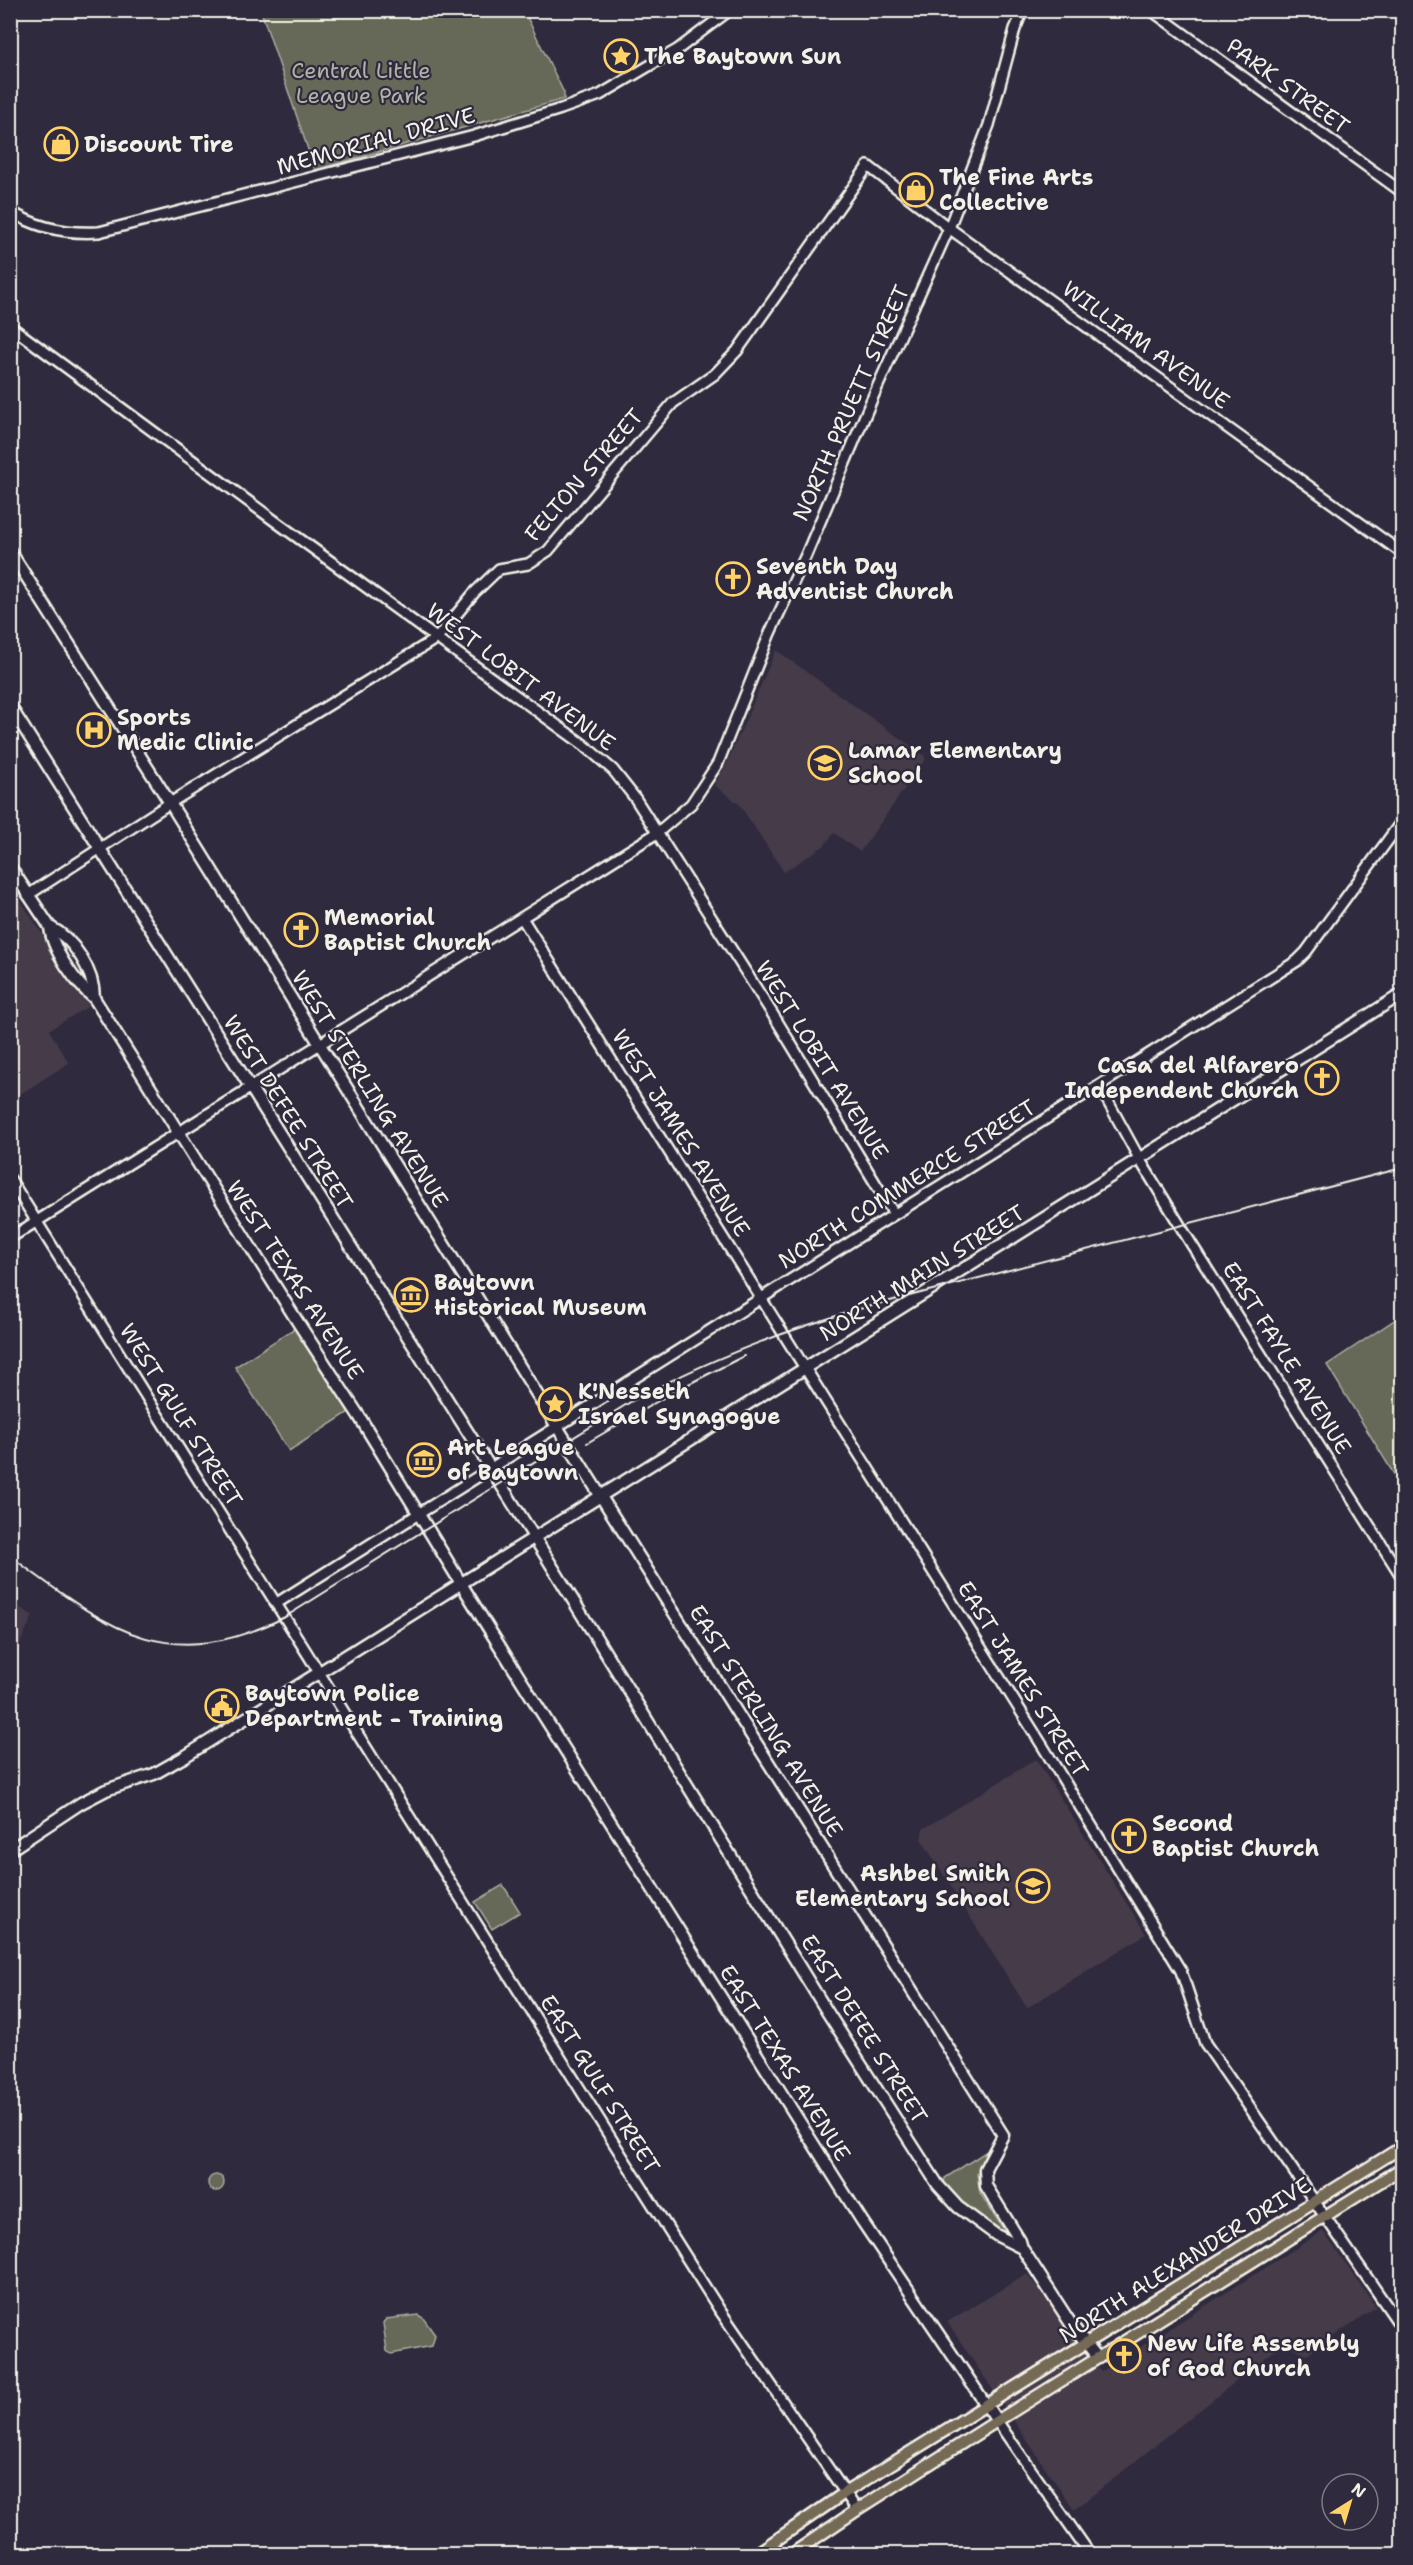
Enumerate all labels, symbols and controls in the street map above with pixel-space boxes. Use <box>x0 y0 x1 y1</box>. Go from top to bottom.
street label: PARK STREET <box>1221 31 1356 141</box>
place icon: The Baytown Sun <box>603 38 639 74</box>
place label: The Baytown Sun <box>644 42 842 71</box>
park label: Central Little League Park <box>291 56 431 110</box>
street label: MEMORIAL DRIVE <box>274 101 478 181</box>
shop icon: Discount Tire <box>43 126 79 162</box>
place label: Discount Tire <box>84 130 234 159</box>
place label: The Fine Arts Collective <box>939 163 1093 217</box>
shop icon: The Fine Arts Collective <box>898 172 934 208</box>
street label: WILLIAM AVENUE <box>1056 274 1236 416</box>
street label: NORTH PRUETT STREET <box>786 280 916 526</box>
street label: FELTON STREET <box>518 402 650 548</box>
place label: Seventh Day Adventist Church <box>756 552 954 606</box>
church icon: Seventh Day Adventist Church <box>715 561 751 597</box>
street label: WEST LOBIT AVENUE <box>421 596 621 758</box>
place label: Sports Medic Clinic <box>117 703 254 757</box>
hospital icon: Sports Medic Clinic <box>76 712 112 748</box>
place label: Lamar Elementary School <box>848 736 1062 790</box>
school or university icon: Lamar Elementary School <box>807 745 843 781</box>
place label: Memorial Baptist Church <box>324 903 491 957</box>
church icon: Memorial Baptist Church <box>283 912 319 948</box>
street label: WEST LOBIT AVENUE <box>749 955 895 1165</box>
street label: WEST STERLING AVENUE <box>285 965 455 1213</box>
street label: WEST DEFEE STREET <box>217 1010 360 1215</box>
street label: WEST JAMES AVENUE <box>605 1024 757 1242</box>
place label: Casa del Alfarero Independent Church <box>1064 1051 1299 1105</box>
church icon: Casa del Alfarero Independent Church <box>1304 1060 1340 1096</box>
street label: NORTH COMMERCE STREET <box>773 1092 1042 1275</box>
street label: WEST TEXAS AVENUE <box>220 1175 370 1385</box>
street label: NORTH MAIN STREET <box>814 1198 1030 1348</box>
street label: EAST FAYLE AVENUE <box>1216 1256 1358 1460</box>
place label: Baytown Historical Museum <box>434 1268 647 1322</box>
museum icon: Baytown Historical Museum <box>393 1277 429 1313</box>
street label: WEST GULF STREET <box>113 1318 249 1512</box>
place label: K'Nesseth Israel Synagogue <box>578 1377 780 1431</box>
place icon: K'Nesseth Israel Synagogue <box>537 1386 573 1422</box>
place label: Art League of Baytown <box>447 1433 579 1487</box>
museum icon: Art League of Baytown <box>406 1442 442 1478</box>
street label: EAST JAMES STREET <box>951 1576 1095 1783</box>
street label: EAST STERLING AVENUE <box>682 1599 850 1843</box>
place label: Baytown Police Department - Training <box>245 1679 503 1733</box>
public building icon: Baytown Police Department - Training <box>204 1688 240 1724</box>
place label: Second Baptist Church <box>1152 1809 1319 1863</box>
church icon: Second Baptist Church <box>1111 1818 1147 1854</box>
place label: Ashbel Smith Elementary School <box>795 1859 1010 1913</box>
school or university icon: Ashbel Smith Elementary School <box>1015 1868 1051 1904</box>
street label: EAST DEFEE STREET <box>794 1929 934 2129</box>
street label: EAST TEXAS AVENUE <box>713 1959 857 2167</box>
street label: EAST GULF STREET <box>533 1989 667 2179</box>
street label: NORTH ALEXANDER DRIVE <box>1053 2170 1317 2350</box>
place label: New Life Assembly of God Church <box>1147 2329 1360 2383</box>
church icon: New Life Assembly of God Church <box>1106 2338 1142 2374</box>
north arrow <box>1320 2472 1380 2532</box>
text: N <box>1347 2478 1370 2503</box>

